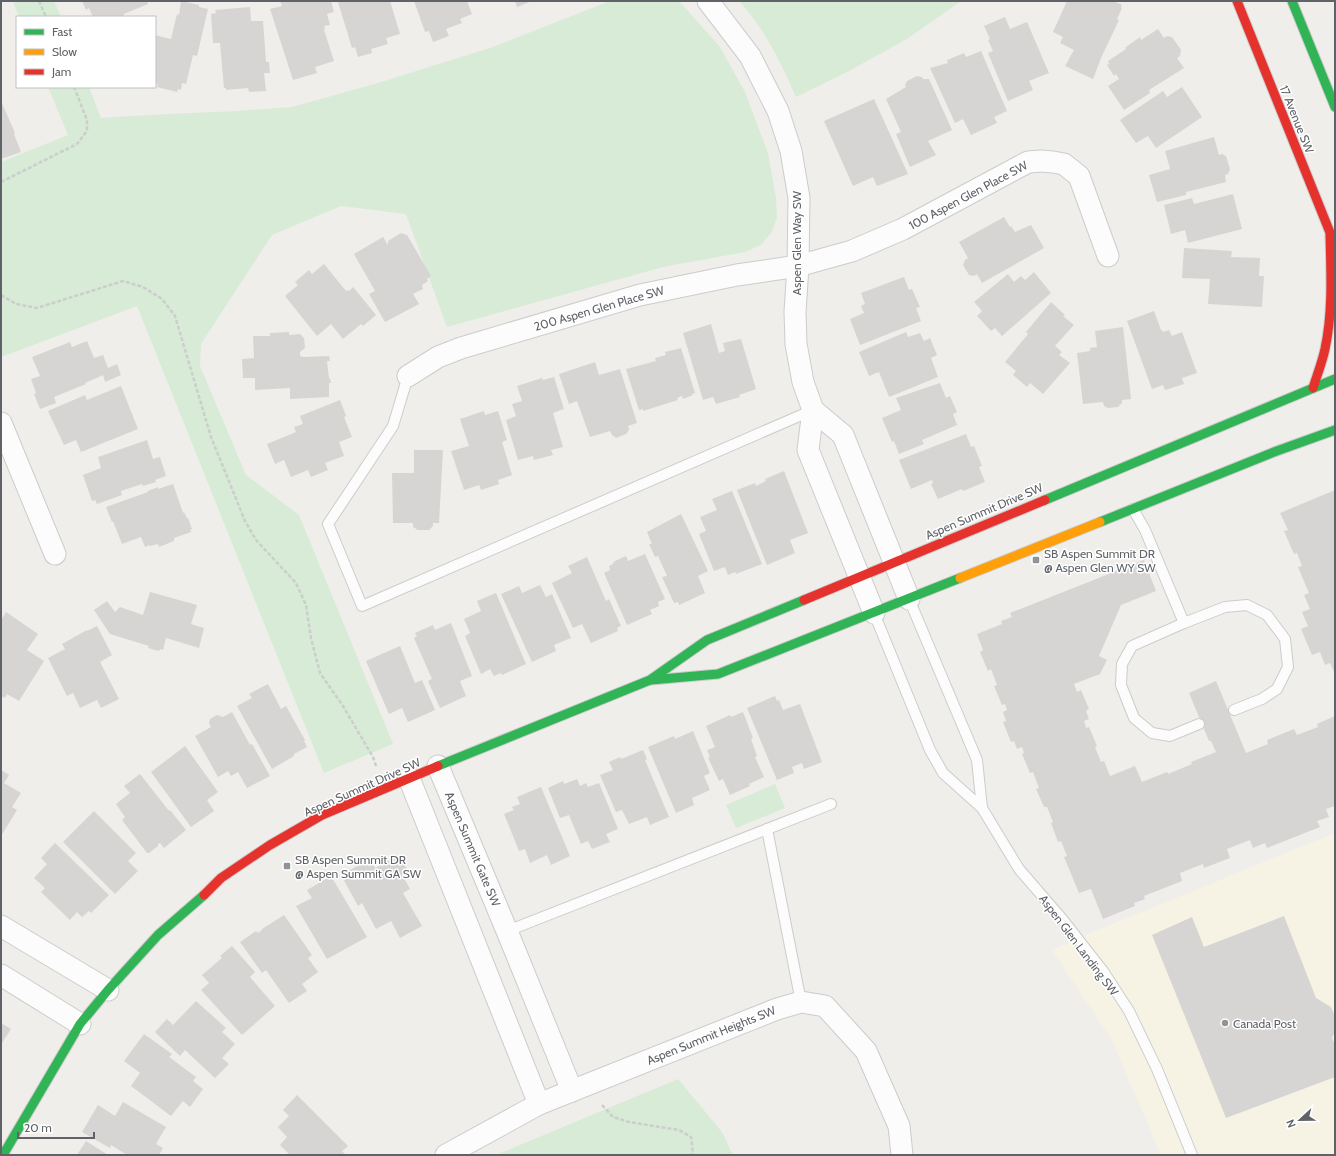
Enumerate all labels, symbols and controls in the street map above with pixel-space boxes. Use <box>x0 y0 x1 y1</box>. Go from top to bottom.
legend <box>16 16 156 88</box>
text: Fast <box>52 24 72 39</box>
text: Slow <box>52 44 77 59</box>
text: Jam <box>51 64 71 79</box>
street label: 17 Avenue SW <box>1277 83 1318 156</box>
street label: 100 Aspen Glen Place SW <box>906 157 1030 233</box>
street label: Aspen Glen Way SW <box>789 190 804 295</box>
street label: 200 Aspen Glen Place SW <box>532 282 666 334</box>
street label: Aspen Summit Drive SW <box>923 479 1046 543</box>
place label: SB Aspen Summit DR @ Aspen Glen WY SW <box>1044 546 1156 575</box>
marker: SB Aspen Summit DR @ Aspen Glen WY SW <box>1031 555 1041 565</box>
street label: Aspen Summit Drive SW <box>301 754 423 820</box>
street label: Aspen Summit Gate SW <box>442 789 504 909</box>
place label: SB Aspen Summit DR @ Aspen Summit GA SW <box>295 852 422 881</box>
marker: SB Aspen Summit DR @ Aspen Summit GA SW <box>282 861 292 871</box>
street label: Aspen Glen Landing SW <box>1036 892 1122 999</box>
street label: Aspen Summit Heights SW <box>644 1002 778 1068</box>
place label: Canada Post <box>1233 1016 1296 1031</box>
marker: Canada Post <box>1220 1018 1230 1028</box>
north arrow <box>1280 1100 1320 1140</box>
scale bar <box>18 1114 94 1140</box>
text: N <box>1283 1118 1299 1130</box>
text: 20 m <box>24 1120 52 1135</box>

